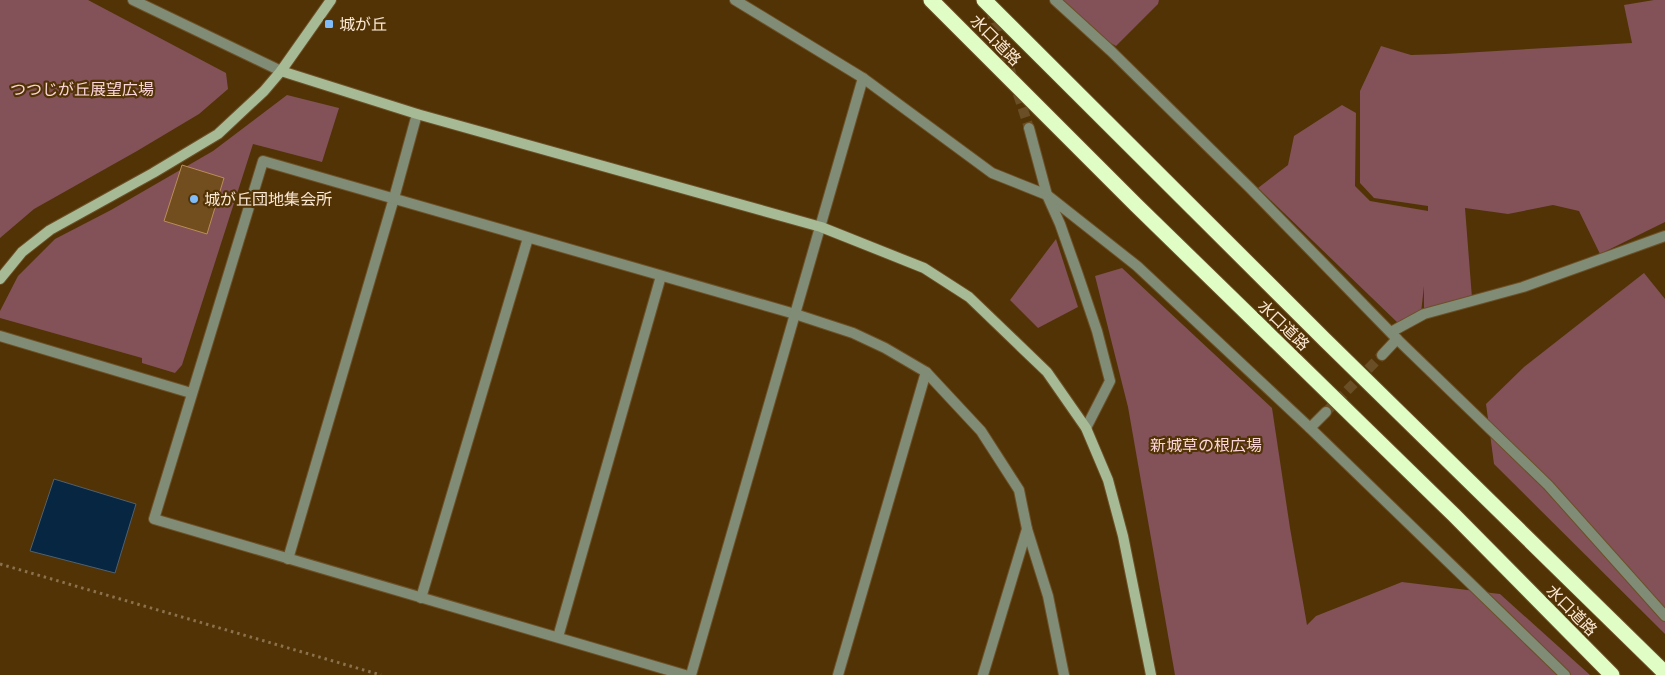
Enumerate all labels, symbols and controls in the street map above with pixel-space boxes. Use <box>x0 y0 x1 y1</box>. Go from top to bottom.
street label: 水口道路 <box>967 10 1026 69</box>
place label: 城が丘 <box>339 14 387 33</box>
marker: 城が丘 <box>323 18 335 30</box>
park label: つつじが丘展望広場 <box>10 79 154 98</box>
place label: 城が丘団地集会所 <box>204 189 332 208</box>
marker: 城が丘団地集会所 <box>188 193 200 205</box>
street label: 水口道路 <box>1255 296 1314 354</box>
park label: 新城草の根広場 <box>1150 435 1262 454</box>
street label: 水口道路 <box>1543 580 1602 639</box>

